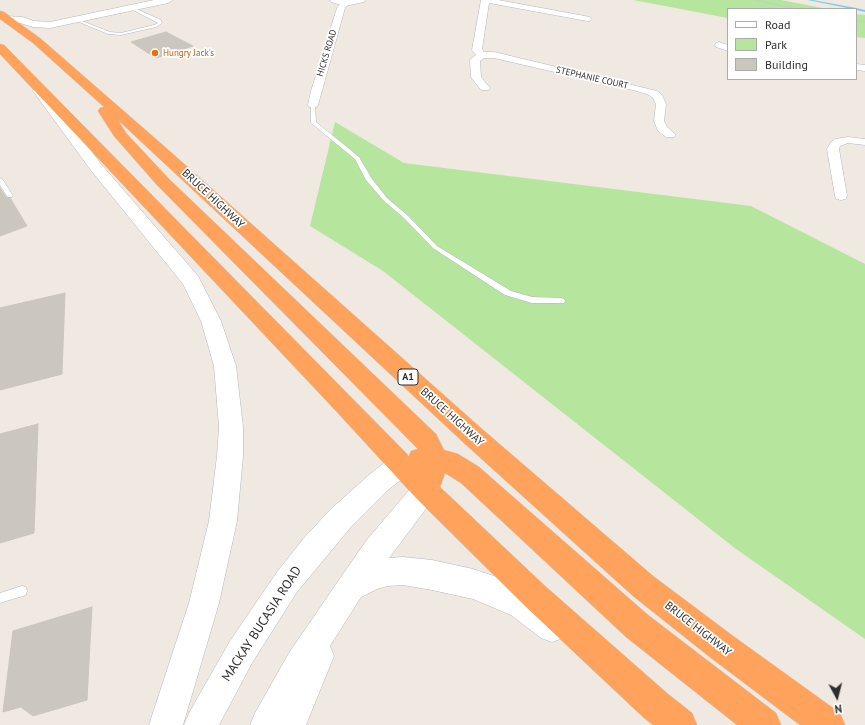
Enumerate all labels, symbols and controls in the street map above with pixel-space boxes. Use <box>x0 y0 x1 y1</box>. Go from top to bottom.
legend <box>727 8 857 80</box>
text: Road <box>765 17 790 32</box>
street label: HICKS ROAD <box>315 28 339 78</box>
text: Park <box>765 37 787 52</box>
marker: Hungry Jack's <box>150 48 160 58</box>
place label: Hungry Jack's <box>163 48 214 58</box>
text: Building <box>765 57 808 72</box>
street label: STEPHANIE COURT <box>555 64 629 92</box>
street label: BRUCE HIGHWAY <box>179 167 247 231</box>
road number: A1 <box>398 369 418 385</box>
street label: BRUCE HIGHWAY <box>418 385 486 449</box>
street label: MACKAY BUCASIA ROAD <box>219 563 305 685</box>
street label: BRUCE HIGHWAY <box>662 599 734 659</box>
north arrow <box>817 677 857 717</box>
text: N <box>834 702 843 716</box>

